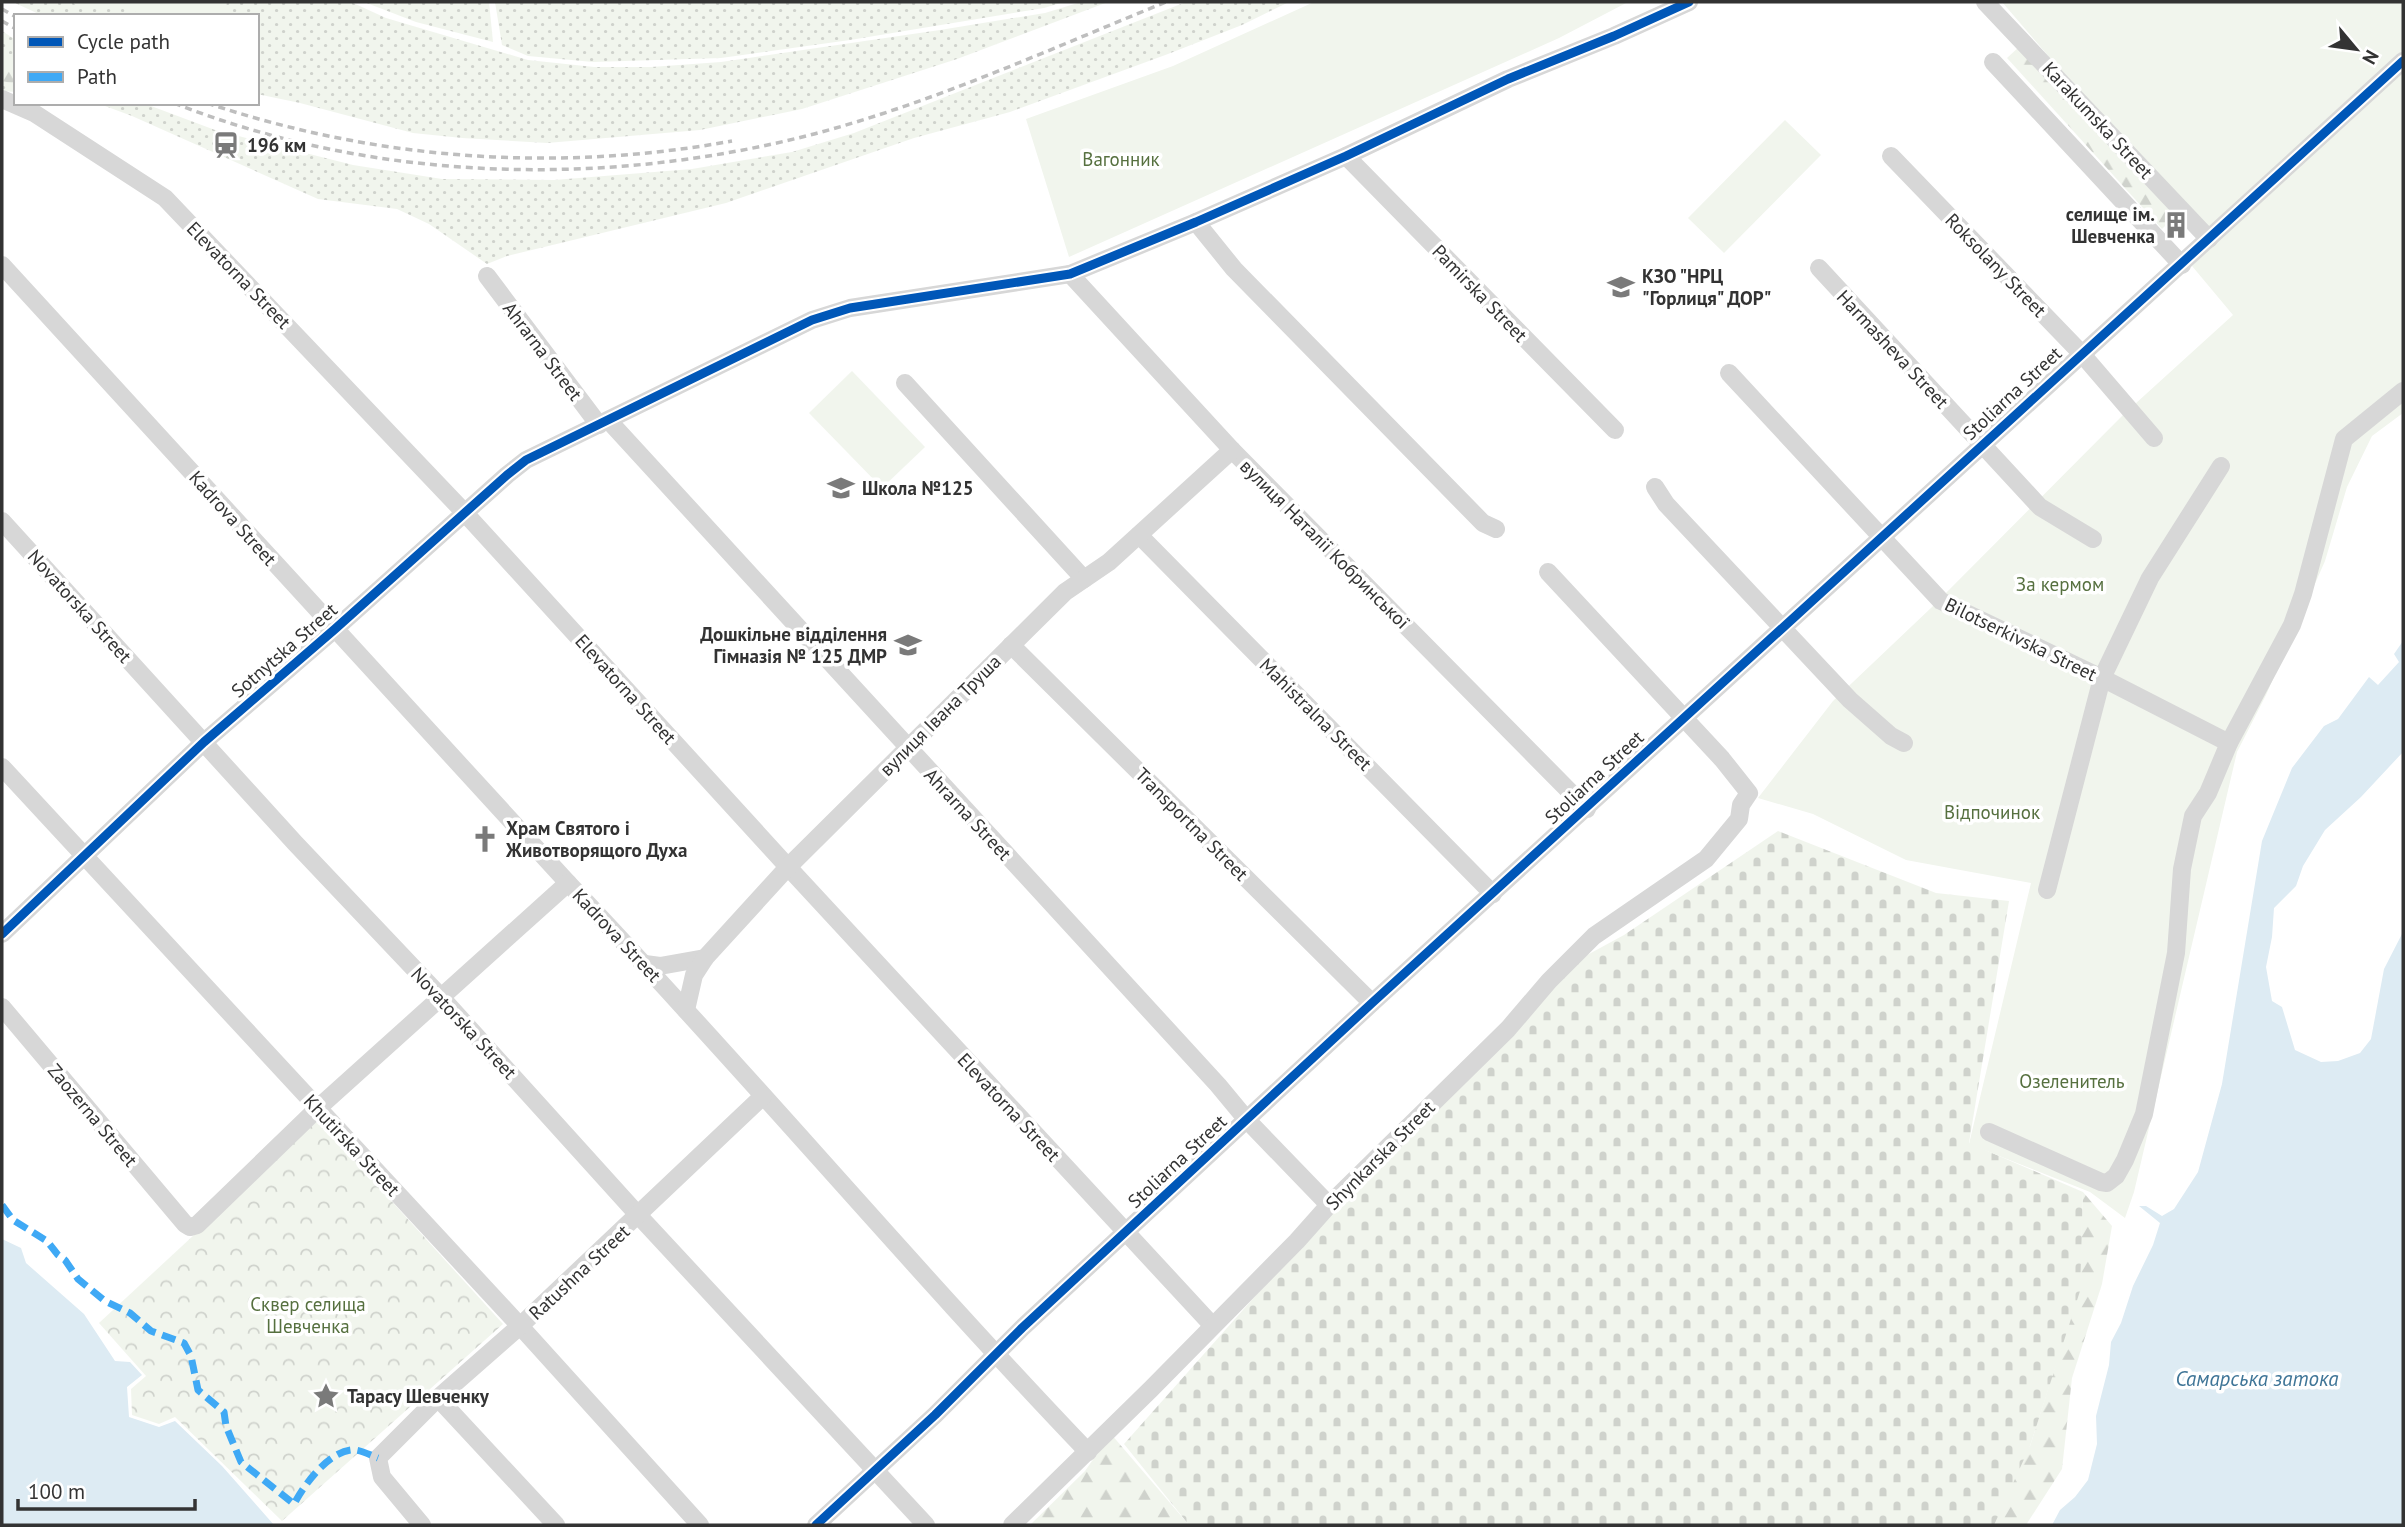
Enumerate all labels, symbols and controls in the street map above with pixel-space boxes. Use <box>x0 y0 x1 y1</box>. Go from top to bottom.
legend <box>14 14 259 105</box>
north arrow <box>2321 14 2391 84</box>
text: Cycle path <box>77 28 170 55</box>
text: N <box>2357 46 2384 69</box>
street label: Karakumska Street <box>2038 57 2159 184</box>
text: Path <box>77 63 117 90</box>
station icon: 196 км <box>211 130 241 160</box>
place label: 196 км <box>247 133 306 157</box>
park label: Вагонник <box>1082 147 1160 171</box>
place label: селище ім. Шевченка <box>2066 202 2155 248</box>
street label: Roksolany Street <box>1940 208 2052 322</box>
building icon: селище ім. Шевченка <box>2161 210 2191 240</box>
street label: Elevatorna Street <box>182 216 297 334</box>
street label: Pamirska Street <box>1427 239 1533 347</box>
place label: КЗО "НРЦ "Горлиця" ДОР" <box>1642 264 1771 310</box>
school or university icon: КЗО "НРЦ "Горлиця" ДОР" <box>1606 272 1636 302</box>
street label: Harmasheva Street <box>1832 285 1954 414</box>
street label: Ahrarna Street <box>498 297 588 405</box>
street label: Stoliarna Street <box>1958 341 2067 445</box>
street label: вулиця Наталії Кобринської <box>1235 454 1415 634</box>
street label: Kadrova Street <box>184 466 282 571</box>
school or university icon: Школа №125 <box>826 473 856 503</box>
place label: Школа №125 <box>862 476 973 500</box>
street label: Novatorska Street <box>23 544 138 668</box>
park label: За кермом <box>2016 572 2104 596</box>
street label: Bilotserkivska Street <box>1941 592 2101 686</box>
street label: Sotnytska Street <box>226 597 342 703</box>
place label: Дошкільне відділення Гімназія № 125 ДМР <box>700 622 887 668</box>
street label: Elevatorna Street <box>570 629 682 749</box>
school or university icon: Дошкільне відділення Гімназія № 125 ДМР <box>893 630 923 660</box>
street label: вулиця Івана Труша <box>874 649 1006 781</box>
street label: Mahistralna Street <box>1255 653 1378 776</box>
street label: Stoliarna Street <box>1540 725 1649 829</box>
street label: Transportna Street <box>1130 762 1254 886</box>
street label: Ahrarna Street <box>919 763 1017 865</box>
park label: Відпочинок <box>1944 800 2040 824</box>
place label: Храм Святого і Животворящого Духа <box>505 816 687 862</box>
church icon: Храм Святого і Животворящого Духа <box>470 824 500 854</box>
street label: Kadrova Street <box>568 883 667 987</box>
street label: Novatorska Street <box>406 962 522 1084</box>
street label: Elevatorna Street <box>953 1048 1066 1167</box>
street label: Zaozerna Street <box>43 1059 143 1172</box>
park label: Озеленитель <box>2019 1069 2125 1093</box>
street label: Khutirska Street <box>299 1089 406 1201</box>
street label: Shynkarska Street <box>1320 1095 1440 1215</box>
street label: Stoliarna Street <box>1123 1109 1232 1213</box>
street label: Ratushna Street <box>524 1219 635 1325</box>
park label: Сквер селища Шевченка <box>250 1292 366 1338</box>
water label: Самарська затока <box>2175 1365 2339 1392</box>
place icon: Тарасу Шевченку <box>311 1381 341 1411</box>
place label: Тарасу Шевченку <box>347 1384 490 1408</box>
scale bar <box>18 1468 194 1512</box>
text: 100 m <box>28 1478 85 1505</box>

